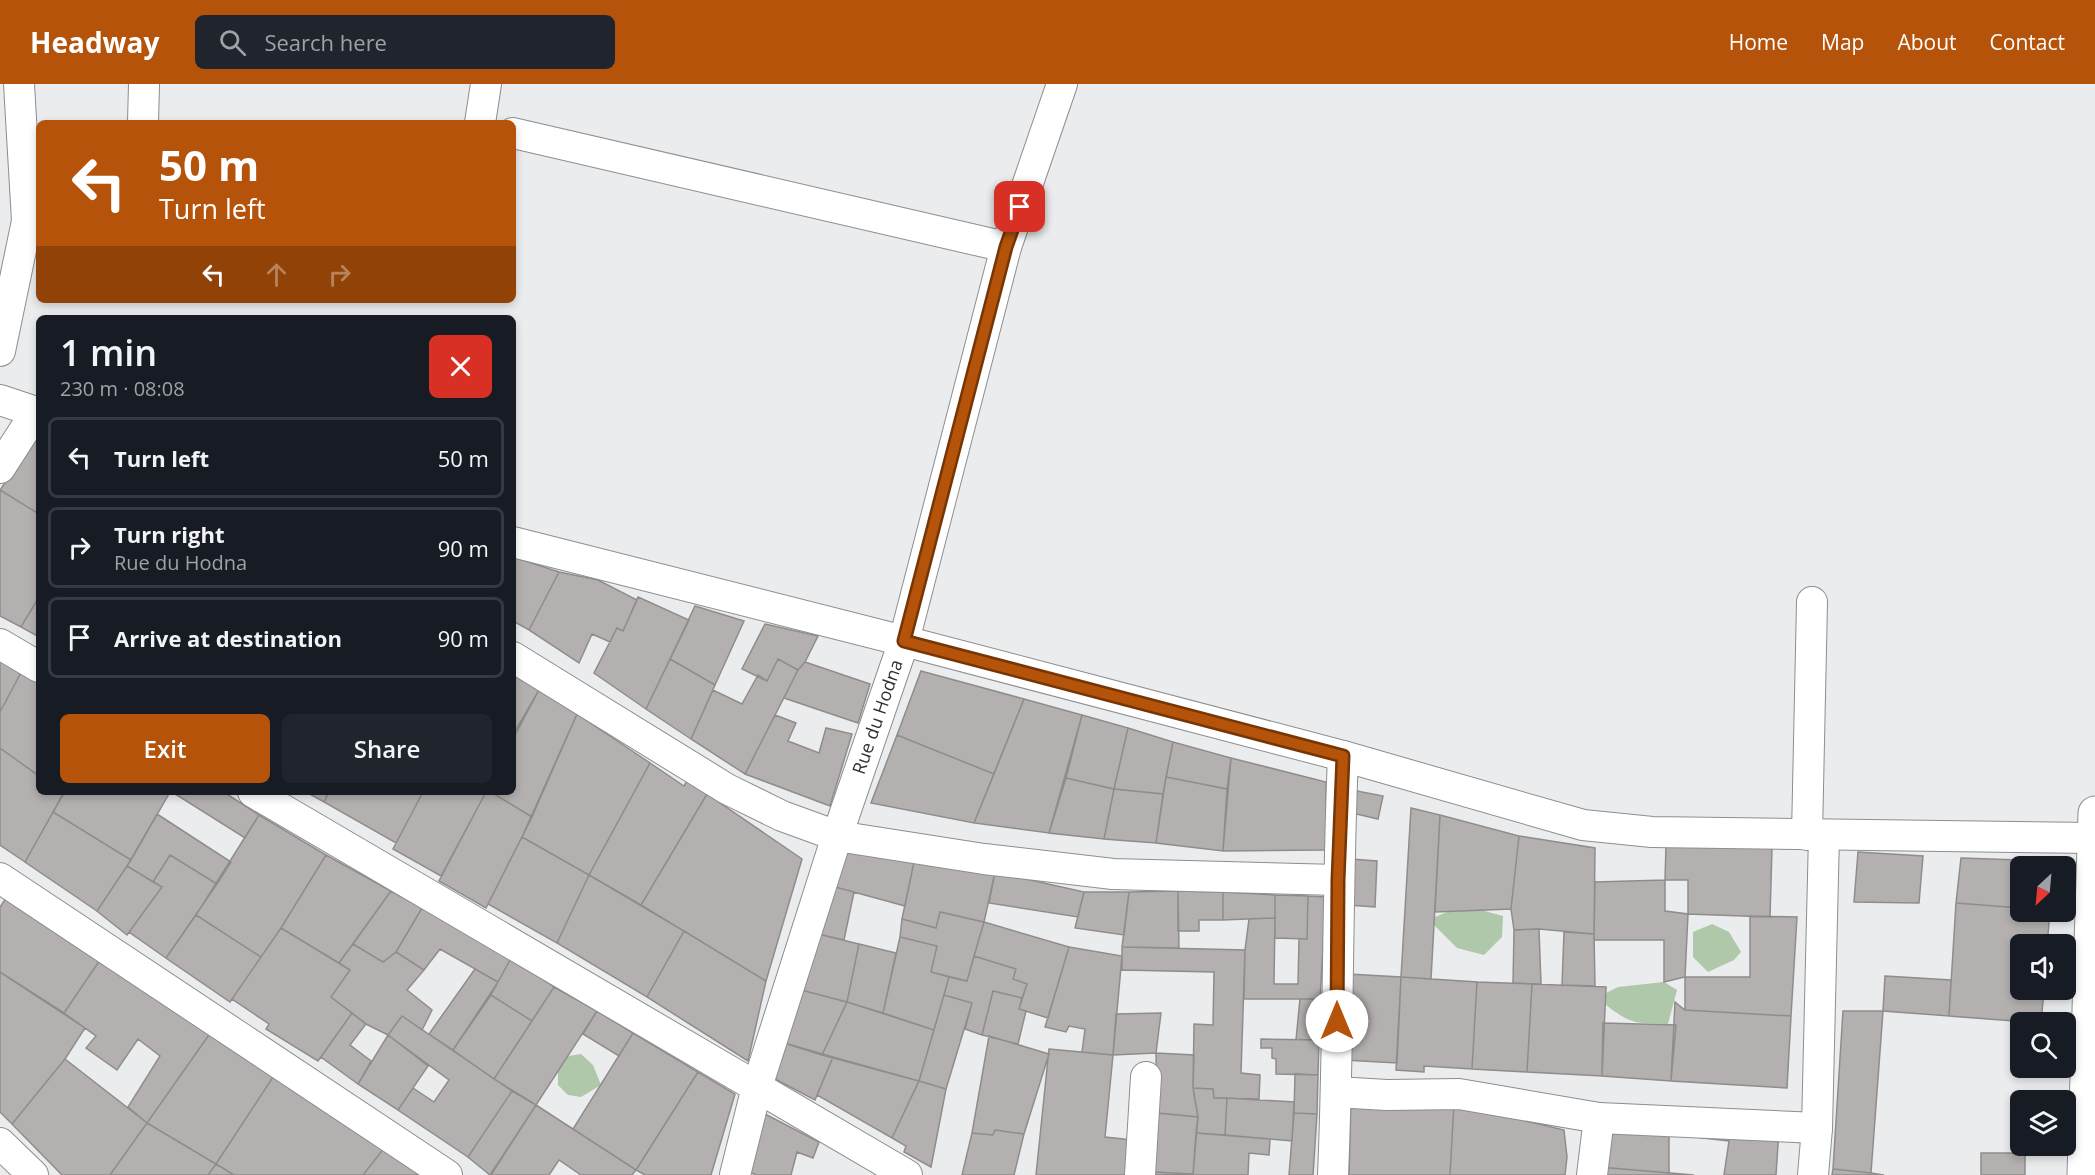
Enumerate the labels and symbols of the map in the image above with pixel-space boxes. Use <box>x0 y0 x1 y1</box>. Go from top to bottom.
pin <box>994 181 1045 232</box>
street label: Rue du Hodna <box>846 656 908 777</box>
north arrow <box>2010 856 2076 922</box>
position arrow <box>1305 989 1369 1053</box>

